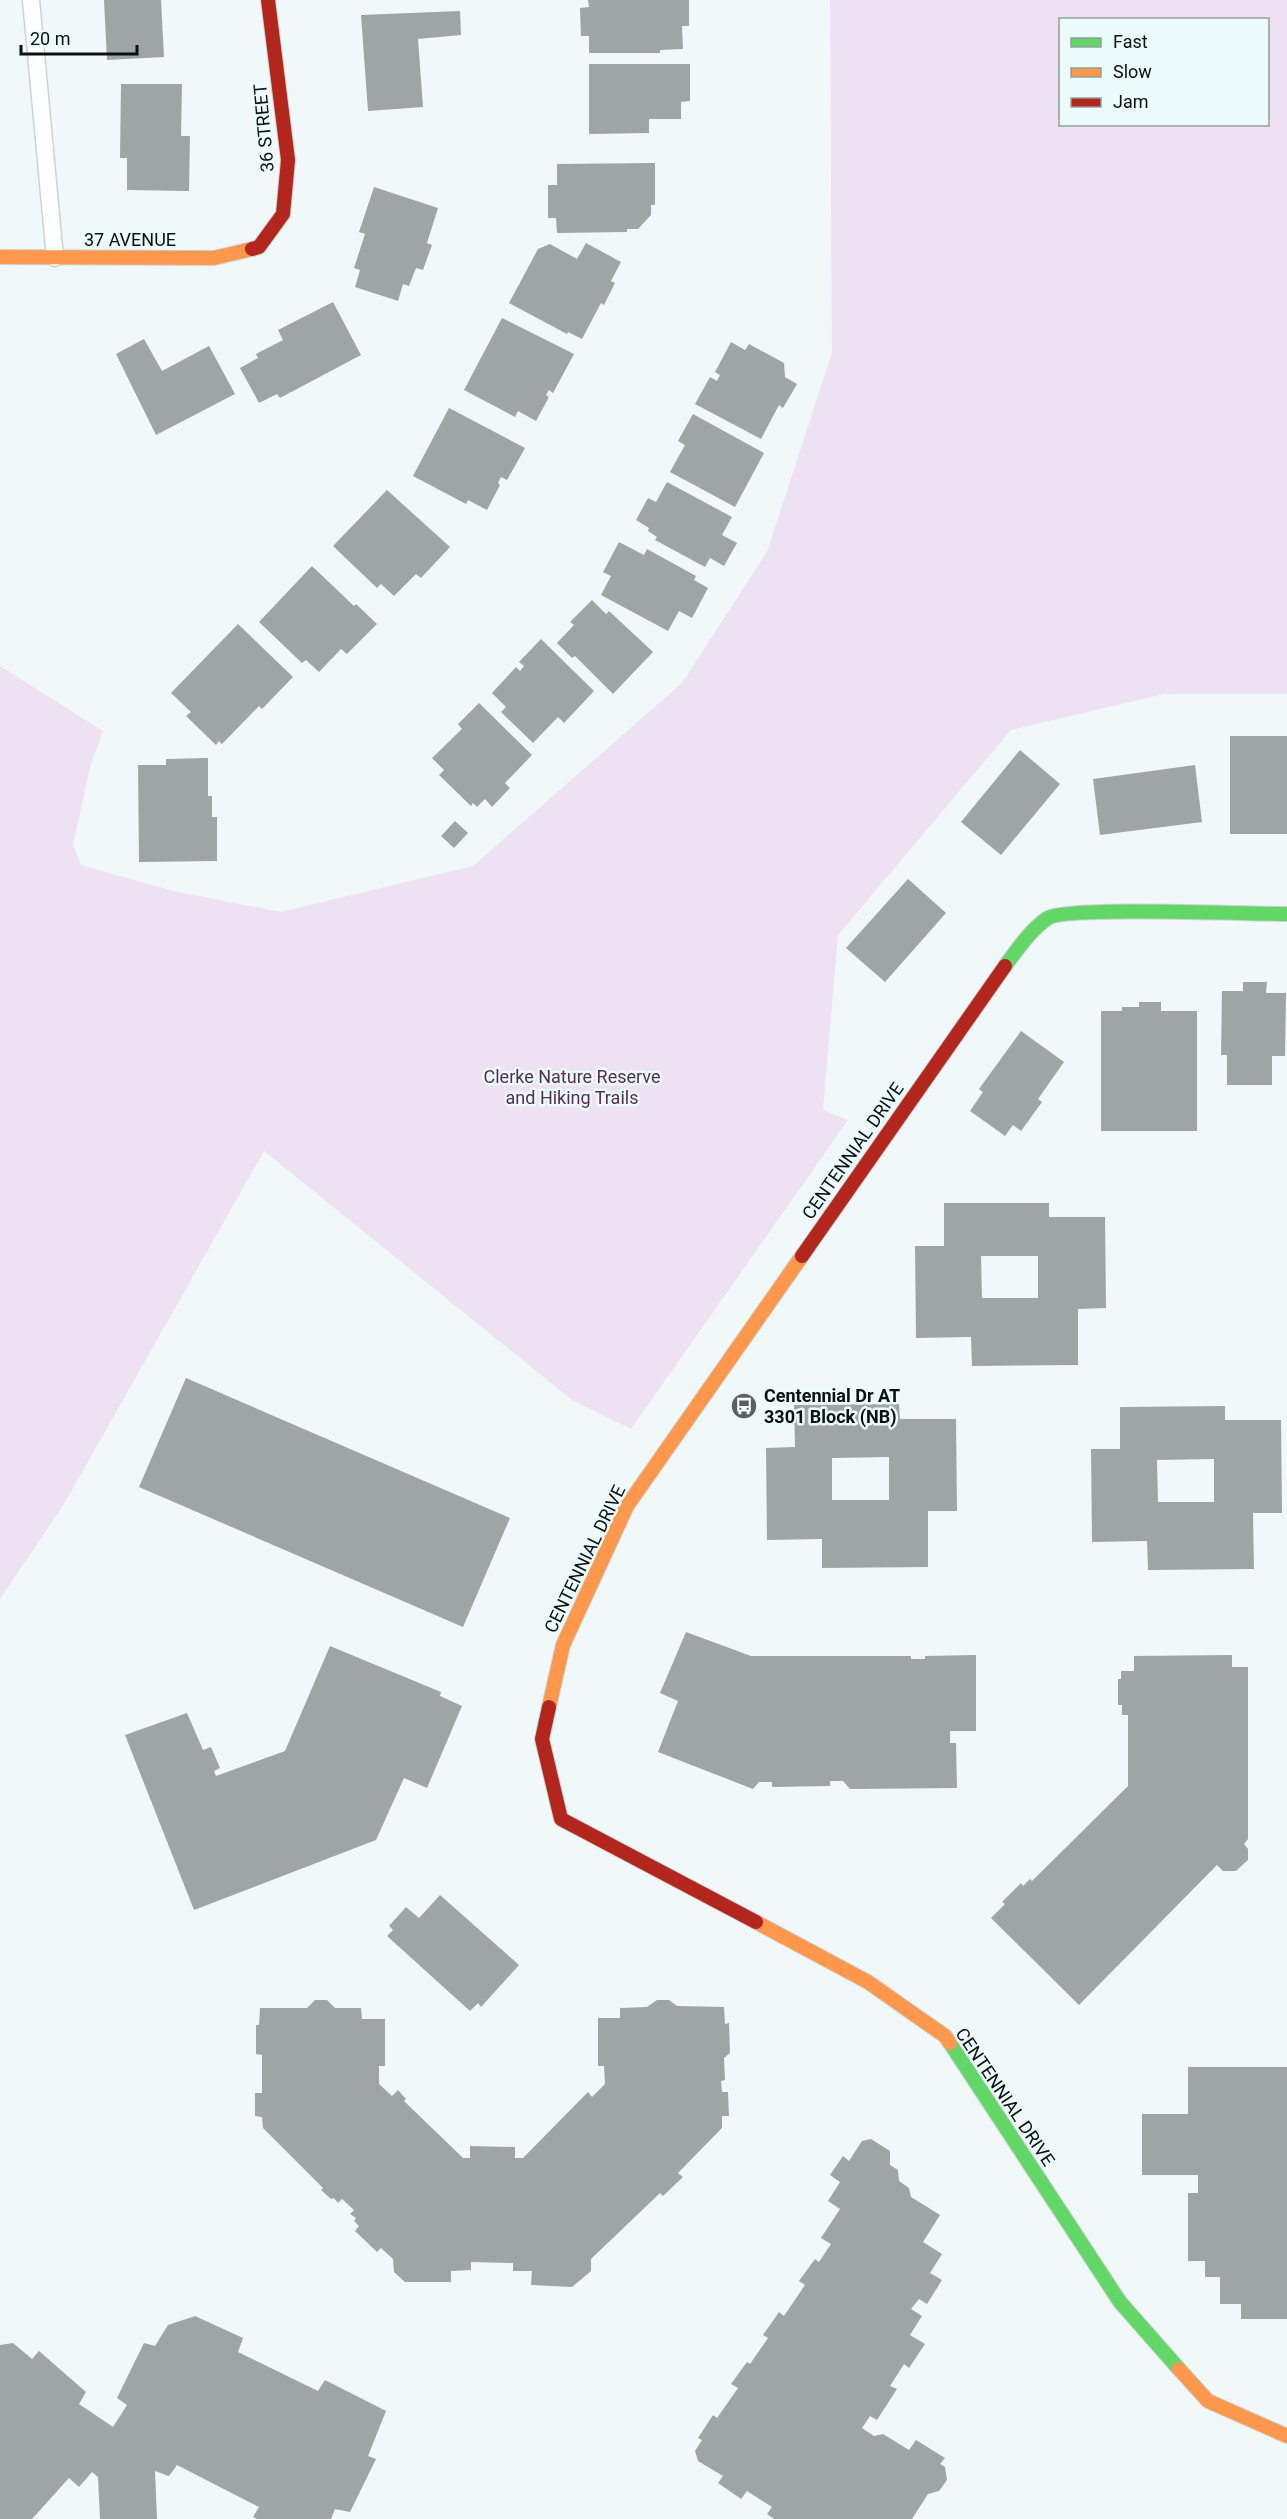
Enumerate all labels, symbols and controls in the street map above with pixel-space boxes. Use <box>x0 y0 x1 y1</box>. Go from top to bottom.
scale bar <box>21 18 136 56</box>
legend <box>1059 18 1269 126</box>
text: 20 m <box>30 28 70 49</box>
text: Fast <box>1113 31 1148 52</box>
text: Slow <box>1113 61 1152 82</box>
street label: 36 STREET <box>249 83 278 173</box>
text: Jam <box>1113 91 1149 112</box>
street label: 37 AVENUE <box>84 229 176 250</box>
park label: Clerke Nature Reserve and Hiking Trails <box>484 1066 660 1108</box>
street label: CENTENNIAL DRIVE <box>798 1078 908 1223</box>
place label: Centennial Dr AT 3301 Block (NB) <box>764 1385 900 1428</box>
bus stop icon: Centennial Dr AT 3301 Block (NB) <box>729 1391 759 1421</box>
street label: CENTENNIAL DRIVE <box>540 1482 629 1636</box>
street label: CENTENNIAL DRIVE <box>952 2024 1059 2170</box>

